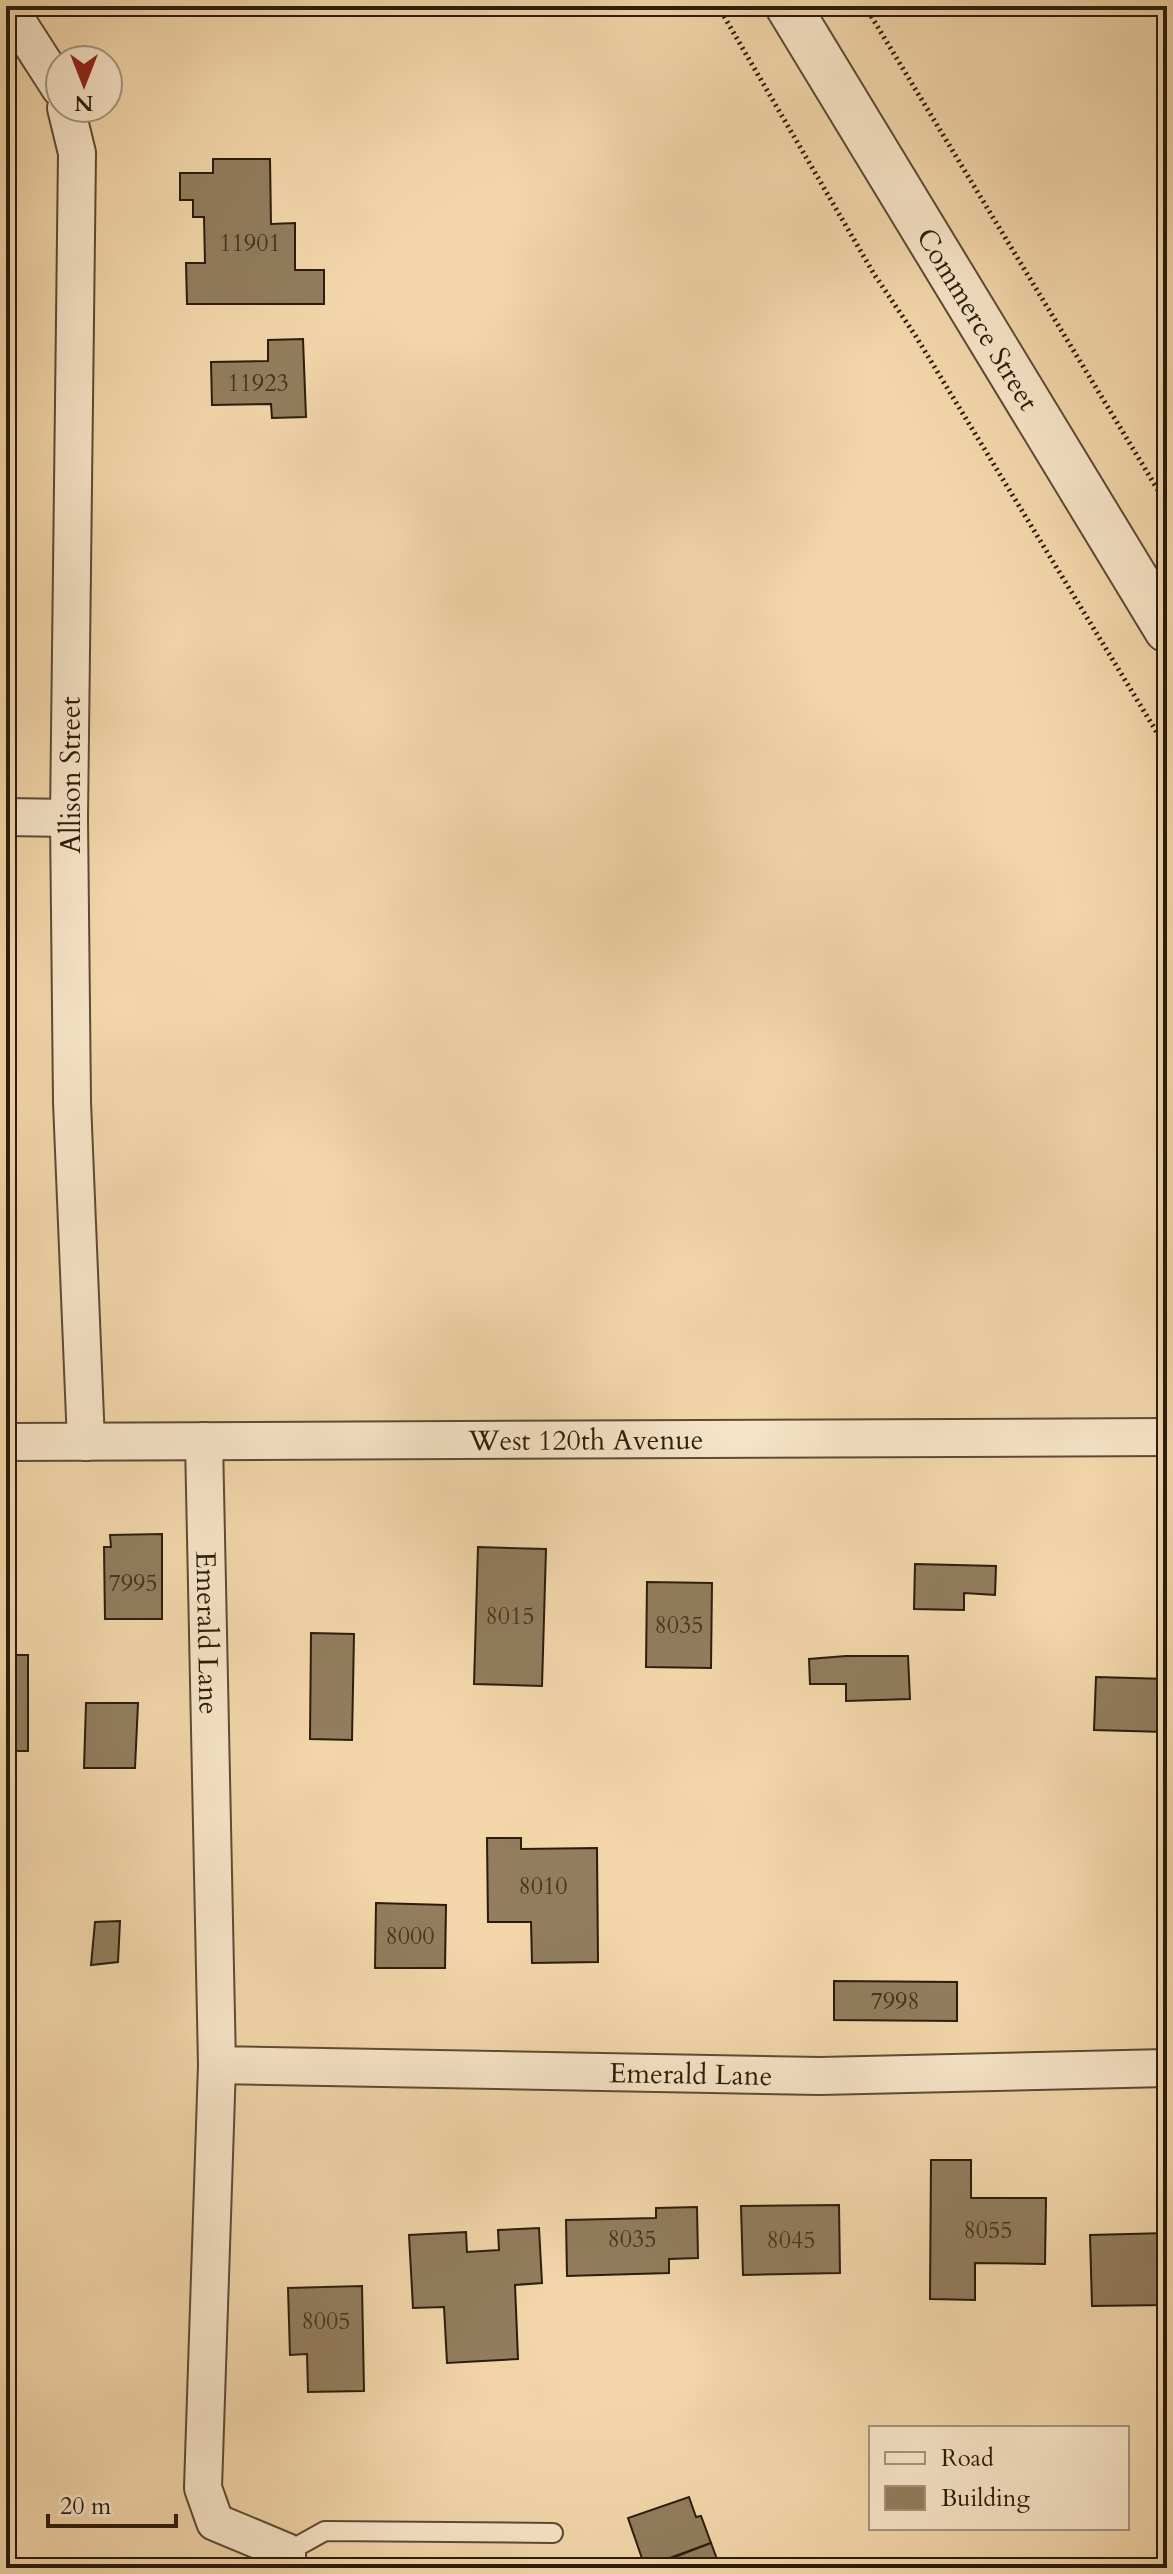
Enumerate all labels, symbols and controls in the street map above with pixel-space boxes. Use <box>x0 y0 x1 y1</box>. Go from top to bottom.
north arrow <box>44 44 124 124</box>
text: N <box>74 88 94 118</box>
street label: Commerce Street <box>907 221 1047 418</box>
house number: 11901 <box>219 227 281 260</box>
house number: 11923 <box>227 367 289 400</box>
street label: Allison Street <box>52 696 90 854</box>
street label: West 120th Avenue <box>467 1421 704 1460</box>
street label: Emerald Lane <box>186 1551 228 1715</box>
house number: 7995 <box>108 1567 158 1600</box>
house number: 8015 <box>485 1600 535 1633</box>
house number: 8035 <box>654 1609 704 1642</box>
house number: 8010 <box>518 1870 568 1903</box>
house number: 8000 <box>385 1920 435 1953</box>
house number: 7998 <box>870 1985 920 2018</box>
street label: Emerald Lane <box>609 2054 773 2095</box>
house number: 8055 <box>963 2214 1013 2247</box>
house number: 8035 <box>607 2223 657 2256</box>
house number: 8045 <box>766 2224 816 2257</box>
house number: 8005 <box>301 2305 351 2338</box>
legend <box>869 2426 1129 2530</box>
text: Road <box>941 2442 994 2475</box>
scale bar <box>48 2478 176 2528</box>
text: Building <box>941 2482 1031 2515</box>
text: 20 m <box>60 2490 112 2523</box>

